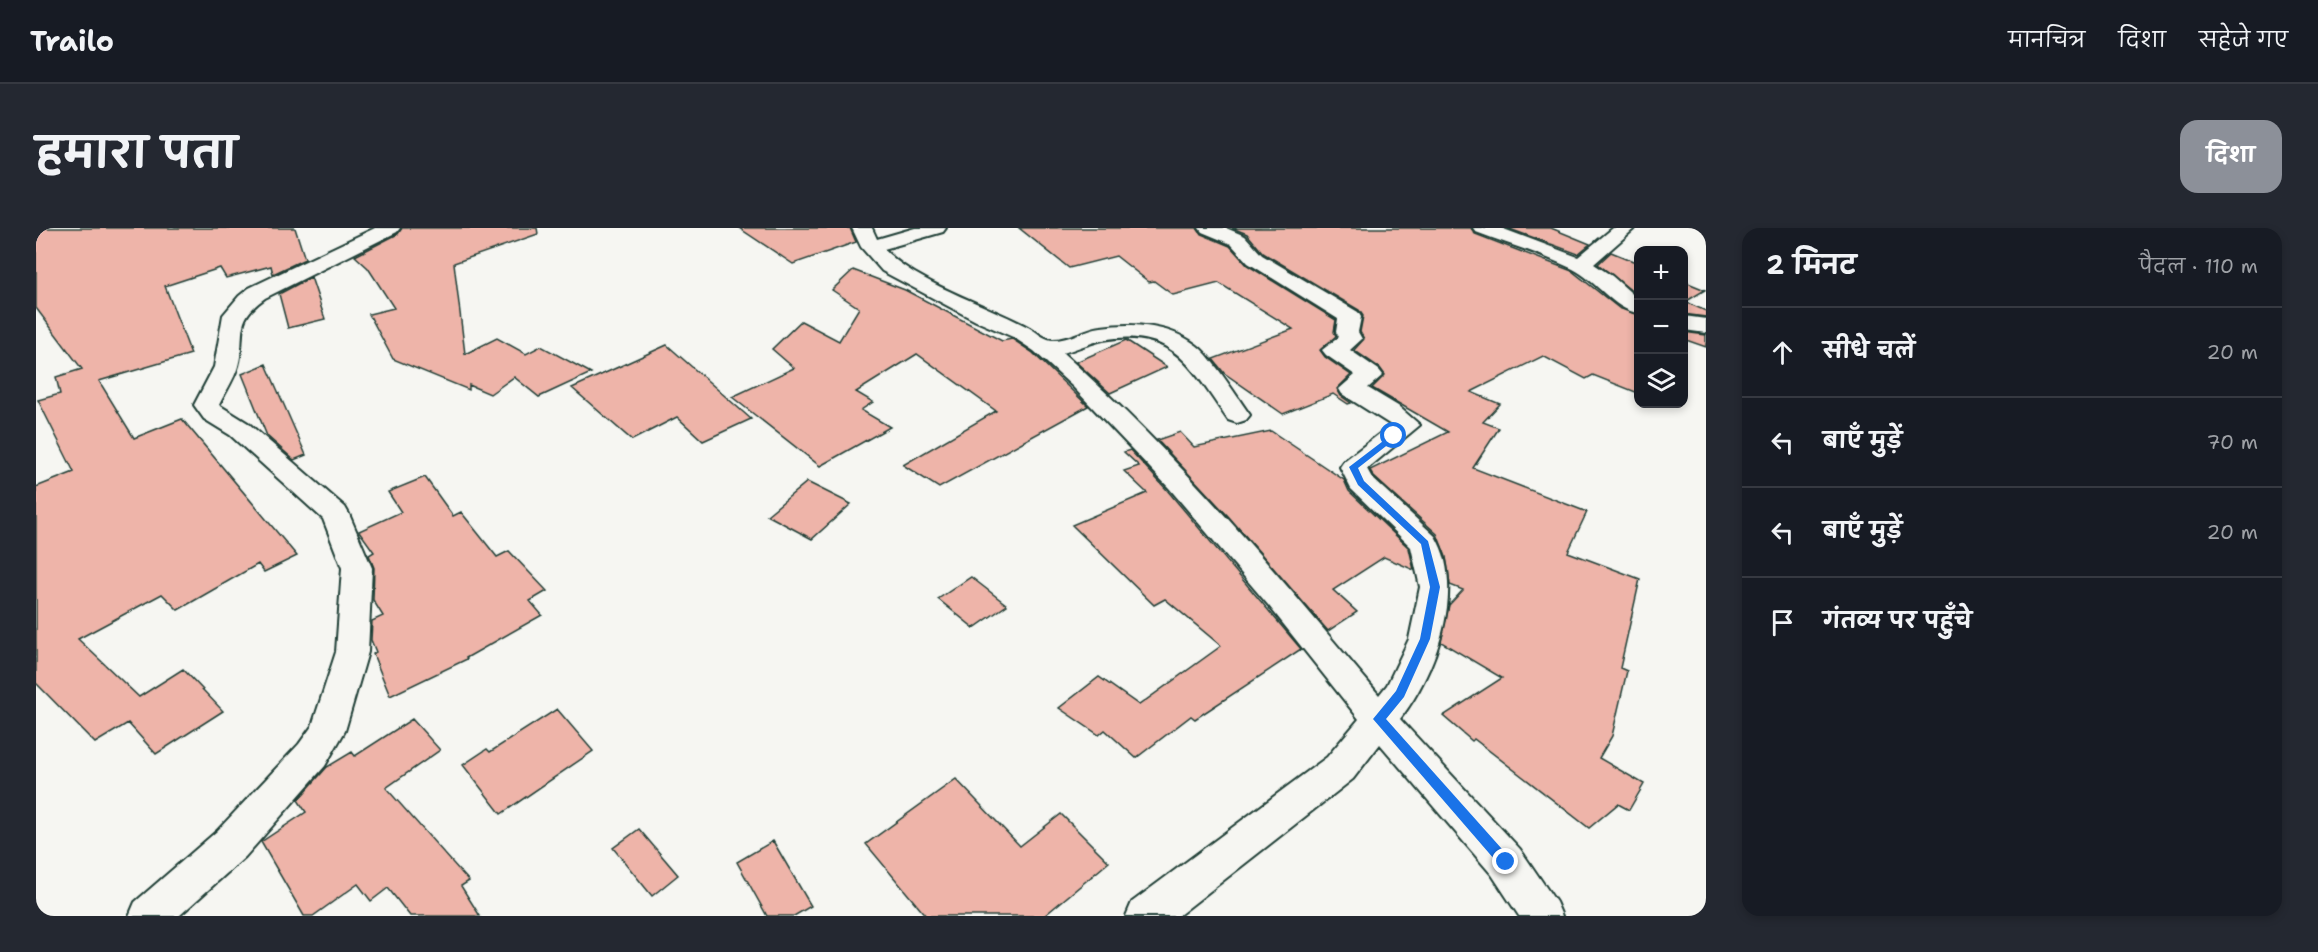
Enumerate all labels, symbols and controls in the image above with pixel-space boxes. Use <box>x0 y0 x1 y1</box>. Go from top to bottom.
text: Trailo <box>30 22 114 60</box>
text: मानचित्र <box>2008 26 2085 54</box>
text: दिशा <box>2118 26 2166 54</box>
text: सहेजे गए <box>2199 26 2288 54</box>
button: दिशा <box>2180 120 2282 193</box>
text: हमारा पता <box>36 124 237 180</box>
map controls <box>1634 246 1688 408</box>
button: + <box>1634 246 1688 300</box>
text: 2 मिनट <box>1766 247 1856 282</box>
text: पैदल · 110 m <box>2139 253 2258 279</box>
button: − <box>1634 300 1688 354</box>
icon: ahead <box>1766 336 1799 369</box>
text: सीधे चलें <box>1823 336 1915 365</box>
text: 20 m <box>2207 339 2258 365</box>
button: layers <box>1634 354 1688 408</box>
route start <box>1380 422 1406 448</box>
icon: left <box>1766 426 1799 459</box>
text: बाएँ मुड़ें <box>1823 426 1902 455</box>
text: 70 m <box>2206 429 2258 455</box>
icon: left <box>1766 516 1799 549</box>
text: बाएँ मुड़ें <box>1823 516 1902 545</box>
text: 20 m <box>2207 519 2258 545</box>
icon: arrive <box>1766 606 1799 639</box>
text: गंतव्य पर पहुँचे <box>1823 606 1972 635</box>
route end <box>1492 848 1518 874</box>

